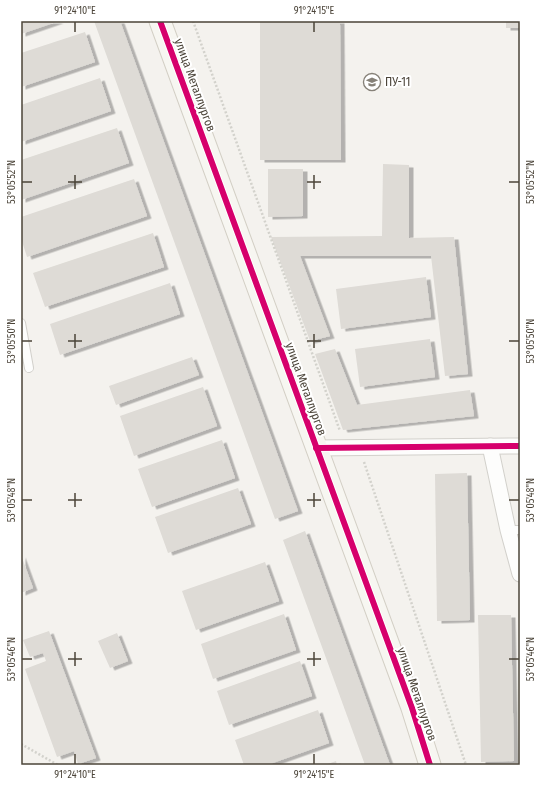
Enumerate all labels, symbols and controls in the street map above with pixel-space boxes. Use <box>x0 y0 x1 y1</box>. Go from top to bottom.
text: 91°24'10"E <box>54 5 96 17</box>
text: 91°24'15"E <box>294 5 335 17</box>
street label: улица Металлургов <box>172 36 218 134</box>
school or university icon: ПУ-11 <box>362 72 382 92</box>
place label: ПУ-11 <box>385 75 410 89</box>
text: 53°05'52"N <box>6 160 18 204</box>
text: 53°05'52"N <box>525 160 537 204</box>
text: 53°05'50"N <box>6 319 18 363</box>
text: 53°05'50"N <box>525 319 537 363</box>
street label: улица Металлургов <box>283 340 329 438</box>
text: 53°05'48"N <box>6 478 18 522</box>
text: 53°05'48"N <box>525 478 537 522</box>
text: 53°05'46"N <box>6 637 18 681</box>
text: 53°05'46"N <box>525 637 537 681</box>
street label: улица Металлургов <box>394 645 440 743</box>
text: 91°24'10"E <box>54 769 96 781</box>
text: 91°24'15"E <box>294 769 335 781</box>

